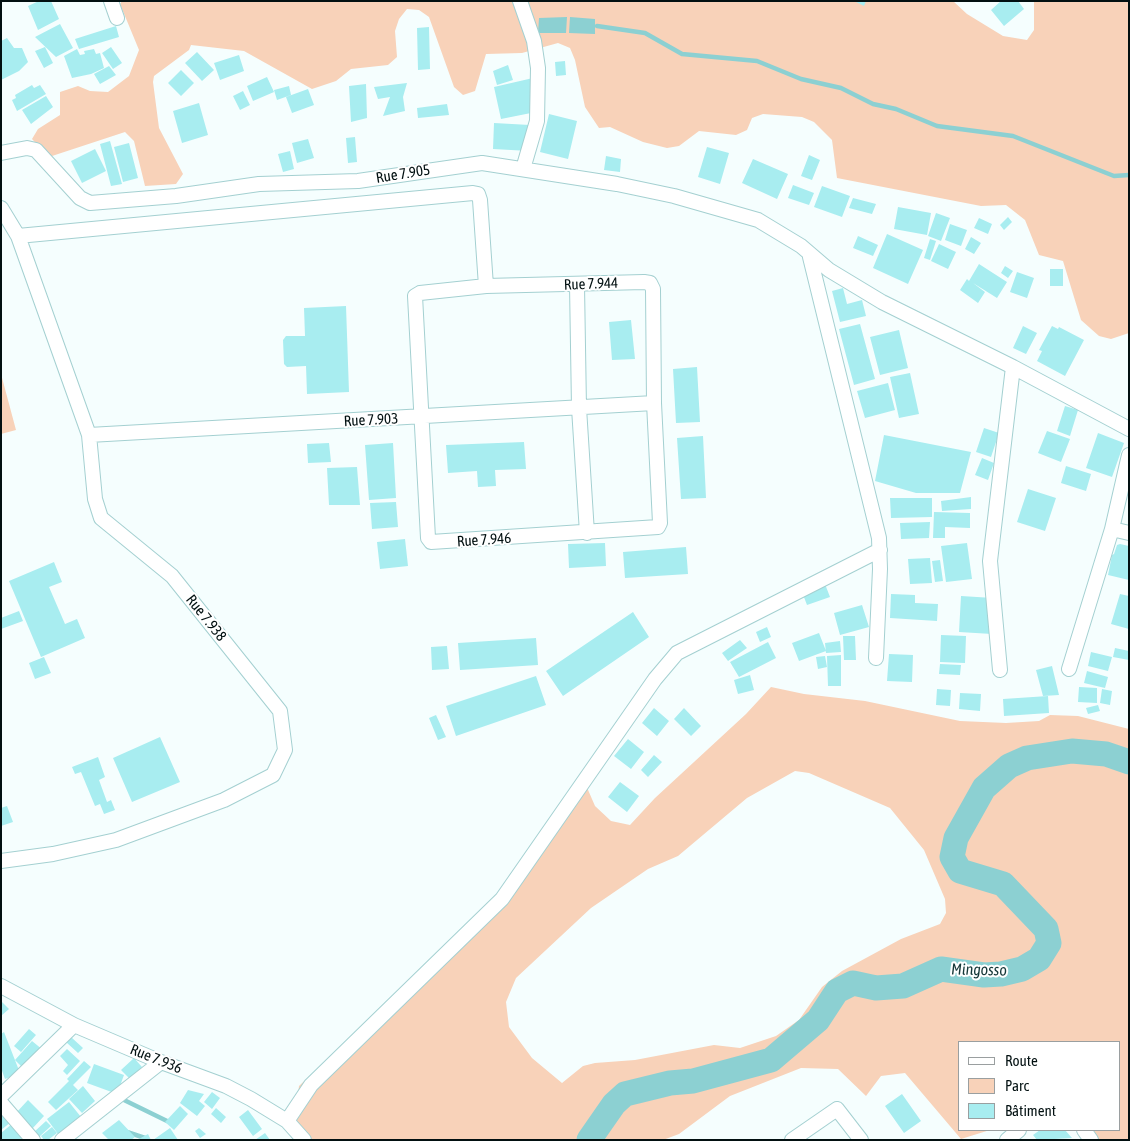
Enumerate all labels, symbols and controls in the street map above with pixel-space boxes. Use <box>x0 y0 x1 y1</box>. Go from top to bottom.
street label: Rue 7.905 <box>375 161 431 187</box>
street label: Rue 7.944 <box>563 274 619 294</box>
street label: Rue 7.903 <box>343 410 399 430</box>
street label: Rue 7.946 <box>456 529 512 551</box>
street label: Rue 7.938 <box>182 591 230 645</box>
water label: Mingosso <box>951 960 1007 980</box>
street label: Rue 7.936 <box>127 1040 185 1078</box>
legend <box>958 1041 1120 1131</box>
text: Route <box>1005 1052 1038 1069</box>
text: Parc <box>1005 1077 1029 1094</box>
text: Bâtiment <box>1005 1102 1056 1119</box>

